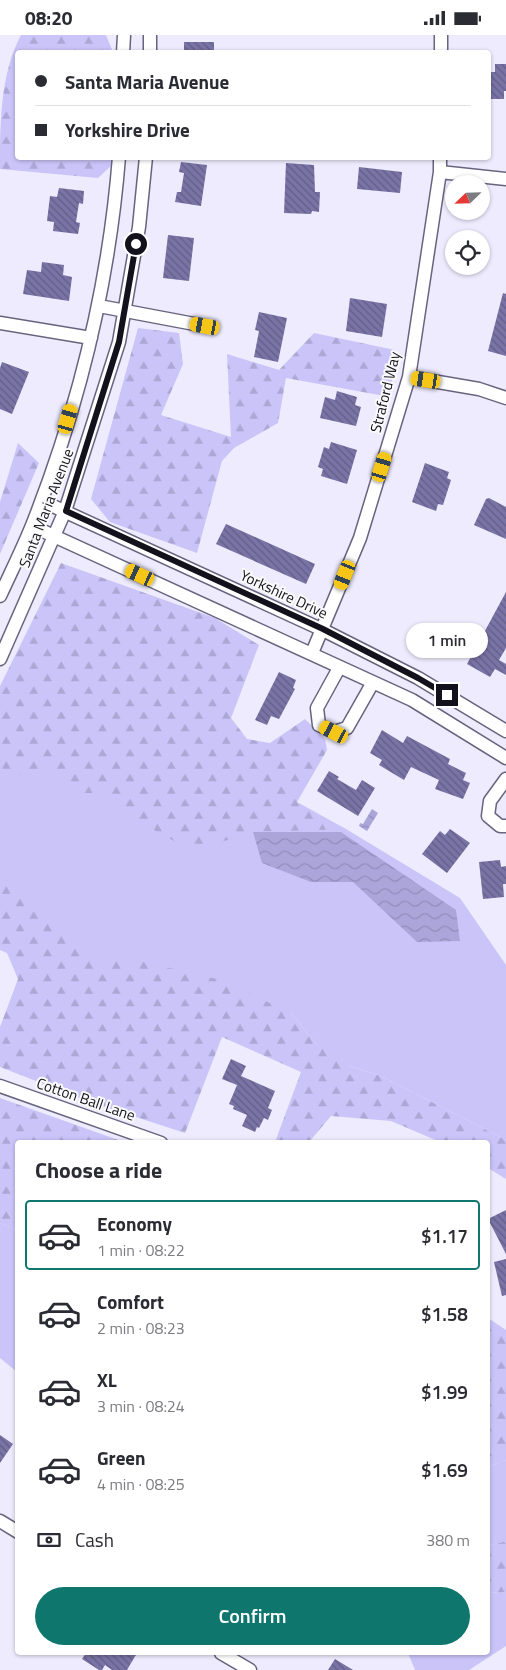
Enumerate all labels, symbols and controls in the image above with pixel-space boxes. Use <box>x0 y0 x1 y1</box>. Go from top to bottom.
text: 08:20 <box>25 3 72 32</box>
text: Santa Maria Avenue <box>65 67 229 96</box>
text: Yorkshire Drive <box>65 115 190 144</box>
north arrow <box>445 175 490 220</box>
map controls <box>445 175 490 275</box>
button: locate <box>445 230 490 275</box>
route start <box>125 233 147 255</box>
car <box>188 316 221 336</box>
street label: Straford Way <box>364 349 406 435</box>
car <box>410 370 441 390</box>
car <box>56 403 79 435</box>
street label: Santa Maria Avenue <box>13 445 79 571</box>
car <box>370 450 393 484</box>
car <box>332 558 357 592</box>
car <box>123 562 156 588</box>
street label: Yorkshire Drive <box>236 564 332 624</box>
callout: 1 min <box>406 623 488 657</box>
text: 1 min <box>428 628 466 652</box>
route end <box>436 684 458 706</box>
car <box>317 719 350 745</box>
street label: Cotton Ball Lane <box>34 1071 138 1127</box>
text: Choose a ride <box>35 1153 162 1187</box>
text: Economy <box>97 1209 172 1238</box>
icon: car <box>37 1213 82 1258</box>
text: $1.17 <box>421 1221 468 1250</box>
text: 1 min · 08:22 <box>97 1238 185 1262</box>
text: Comfort <box>97 1287 164 1316</box>
icon: car <box>37 1291 82 1336</box>
text: $1.58 <box>421 1299 468 1328</box>
text: 2 min · 08:23 <box>97 1316 185 1340</box>
text: XL <box>97 1365 117 1394</box>
icon: car <box>37 1369 82 1414</box>
text: $1.99 <box>421 1377 468 1406</box>
text: 3 min · 08:24 <box>97 1394 185 1418</box>
text: Green <box>97 1443 146 1472</box>
icon: car <box>37 1447 82 1492</box>
text: $1.69 <box>421 1455 468 1484</box>
text: 4 min · 08:25 <box>97 1472 185 1496</box>
text: Cash <box>75 1525 114 1554</box>
icon: cash <box>35 1526 63 1554</box>
text: 380 m <box>426 1528 470 1552</box>
button: Confirm <box>35 1587 470 1645</box>

